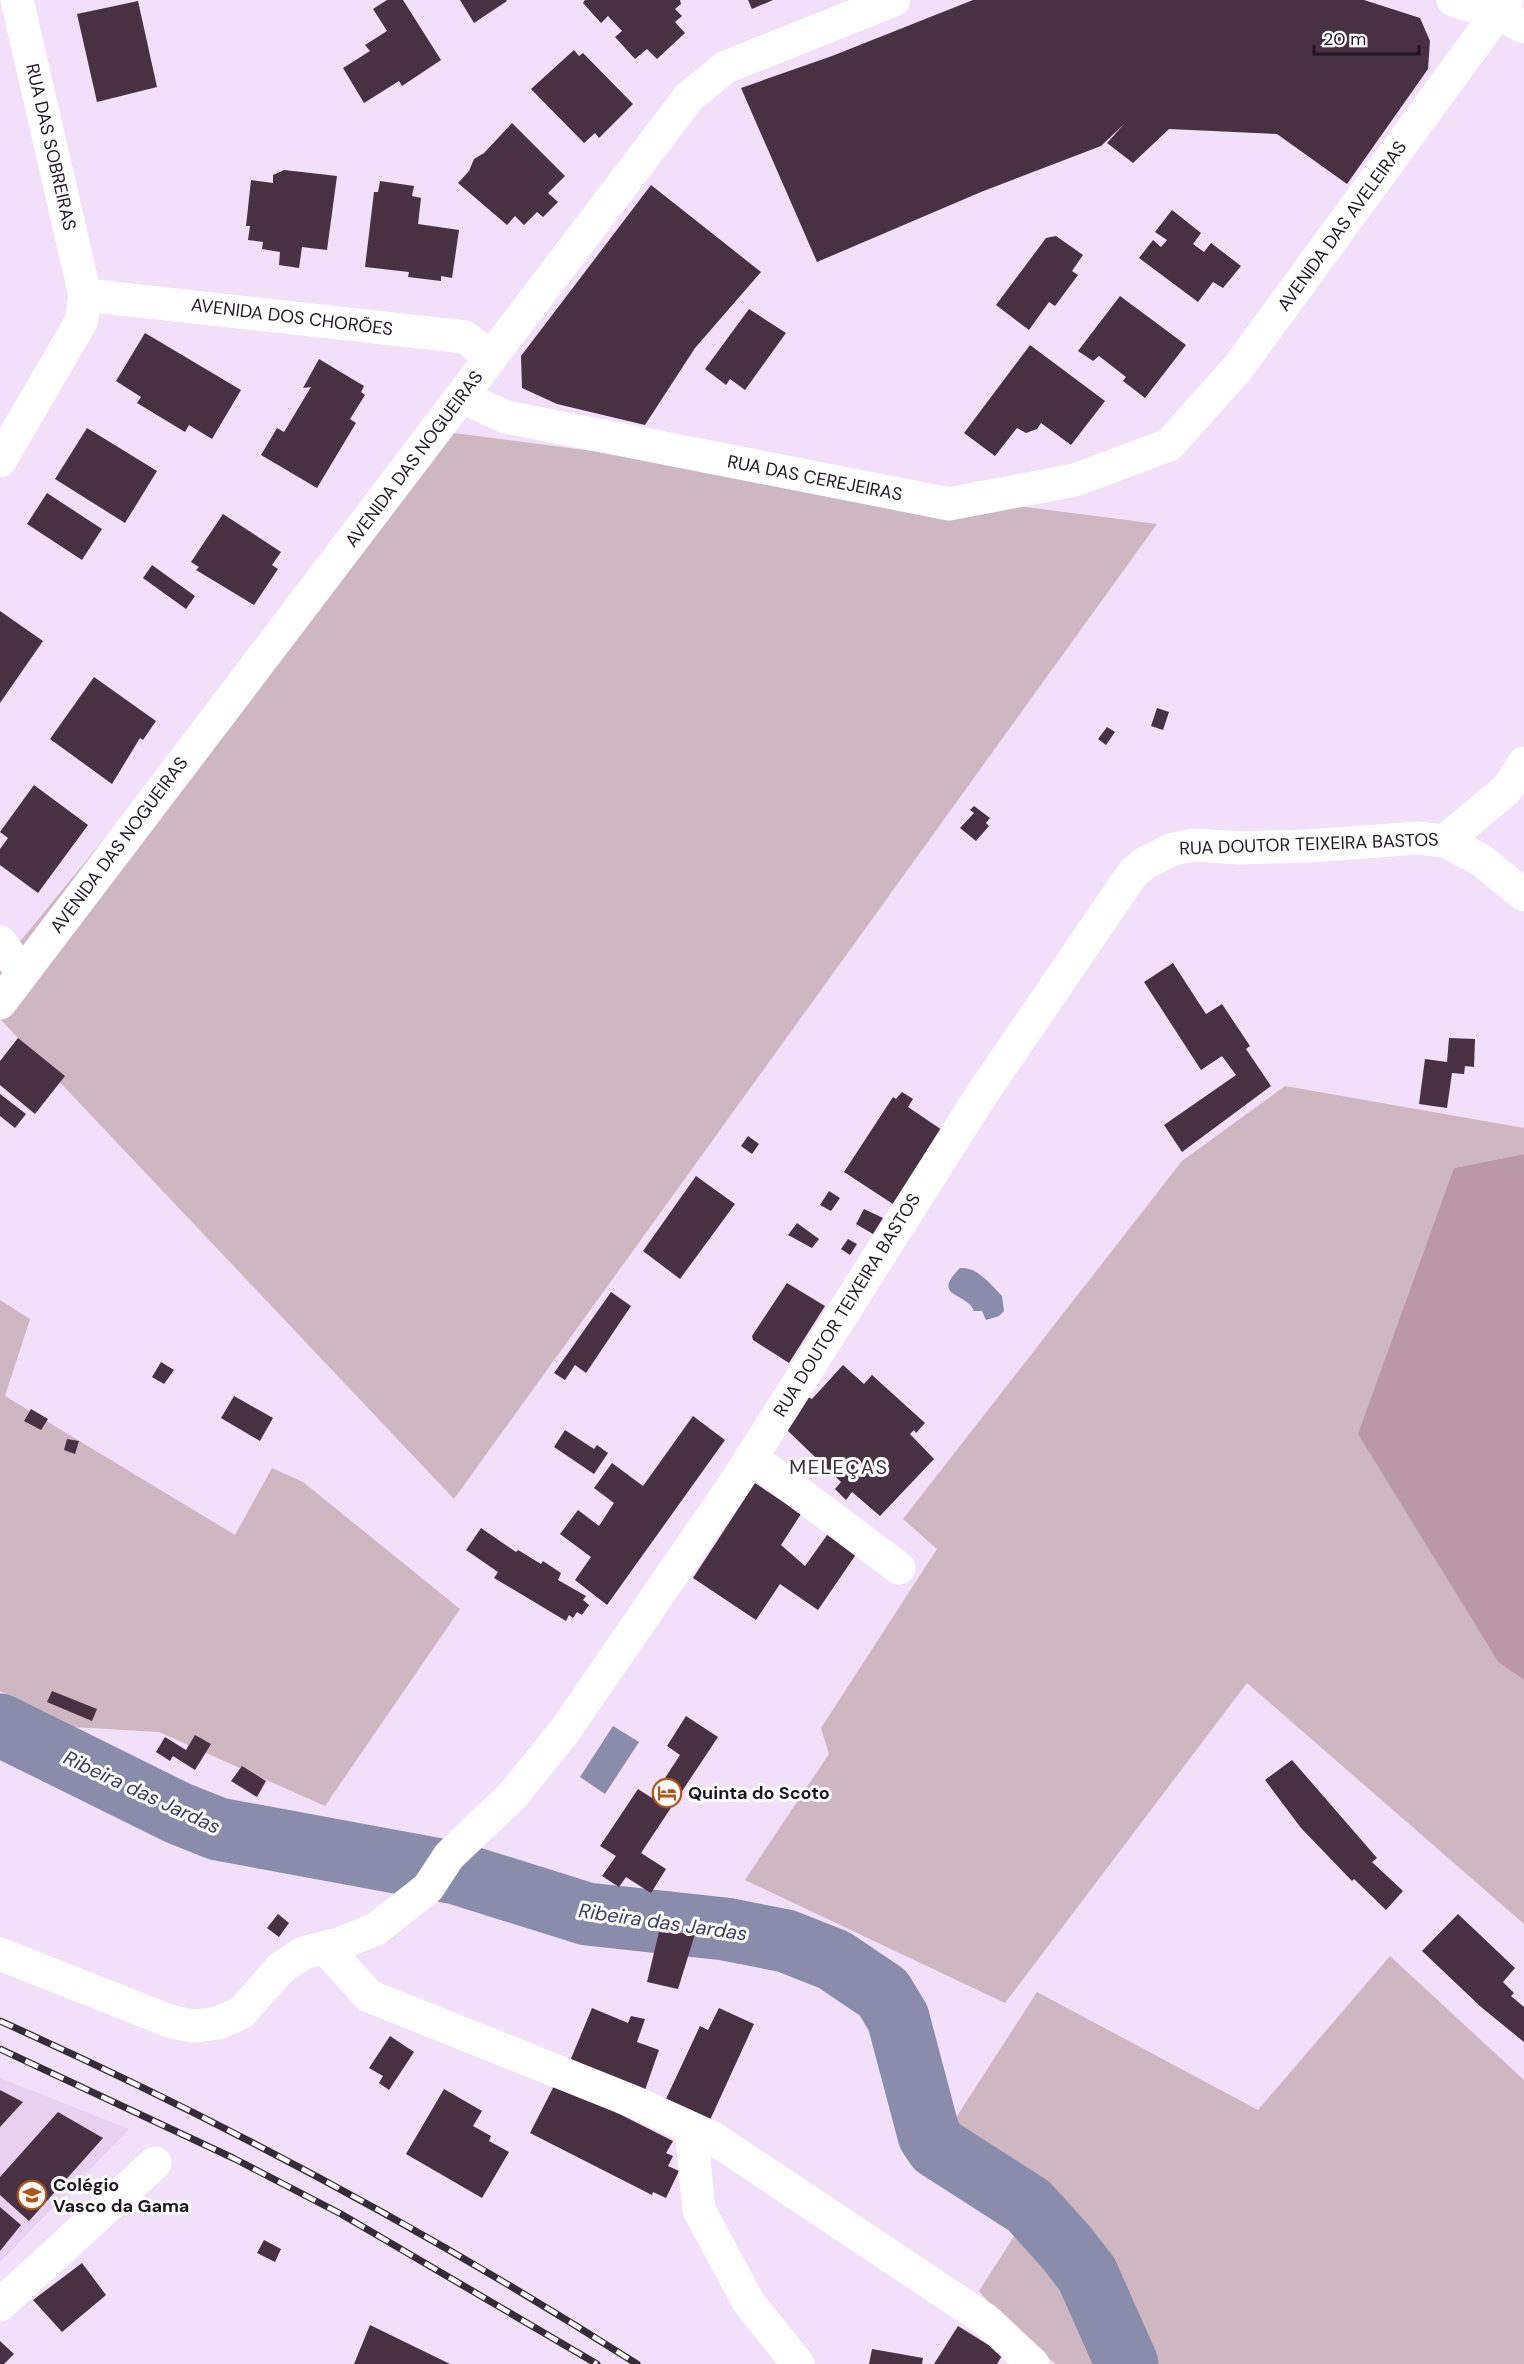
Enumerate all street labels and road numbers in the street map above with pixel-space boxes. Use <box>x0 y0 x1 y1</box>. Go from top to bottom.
street label: RUA DAS SOBREIRAS <box>20 61 82 233</box>
street label: AVENIDA DAS AVELEIRAS <box>1272 136 1412 316</box>
street label: AVENIDA DOS CHORÕES <box>190 293 394 341</box>
street label: AVENIDA DAS NOGUEIRAS <box>340 366 488 552</box>
street label: RUA DAS CEREJEIRAS <box>725 449 905 507</box>
street label: AVENIDA DAS NOGUEIRAS <box>45 752 193 938</box>
street label: RUA DOUTOR TEIXEIRA BASTOS <box>1179 827 1439 861</box>
street label: RUA DOUTOR TEIXEIRA BASTOS <box>768 1189 926 1421</box>

